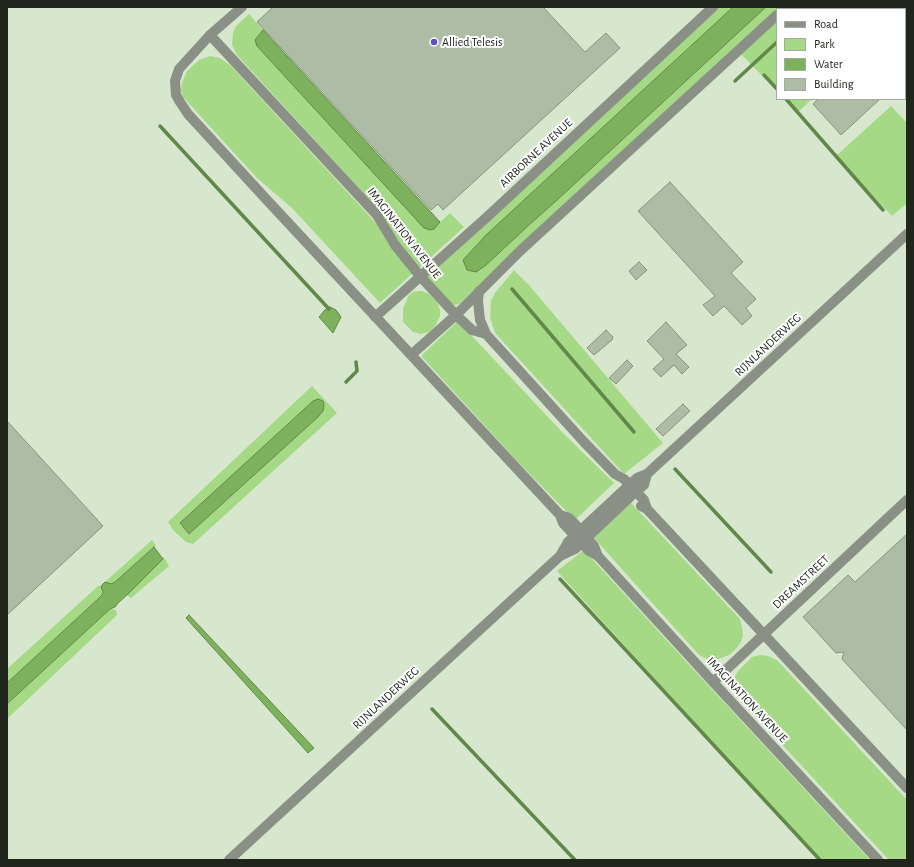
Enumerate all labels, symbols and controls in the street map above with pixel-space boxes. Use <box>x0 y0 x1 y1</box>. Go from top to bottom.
legend <box>776 8 906 100</box>
text: Road <box>814 18 838 30</box>
place label: Allied Telesis <box>442 35 502 49</box>
marker: Allied Telesis <box>429 37 439 47</box>
text: Park <box>814 38 835 50</box>
text: Water <box>814 58 843 70</box>
text: Building <box>814 78 854 90</box>
street label: AIRBORNE AVENUE <box>497 116 575 190</box>
street label: IMAGINATION AVENUE <box>364 185 444 281</box>
street label: RIJNLANDERWEG <box>732 311 804 379</box>
street label: DREAMSTREET <box>770 552 832 612</box>
street label: IMAGINATION AVENUE <box>704 654 790 746</box>
street label: RIJNLANDERWEG <box>350 664 422 732</box>

